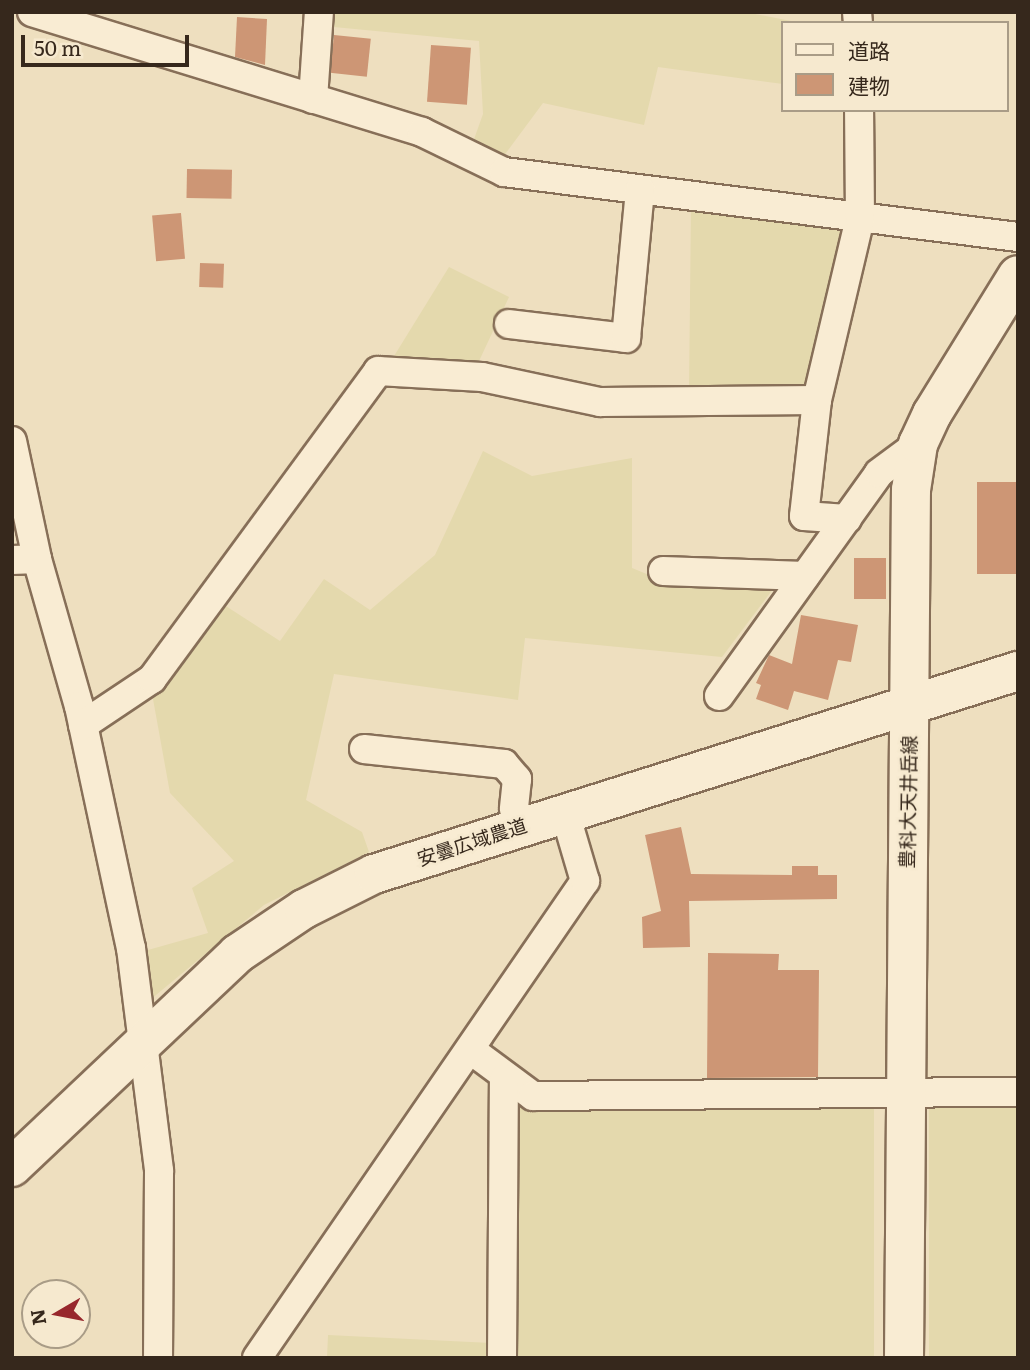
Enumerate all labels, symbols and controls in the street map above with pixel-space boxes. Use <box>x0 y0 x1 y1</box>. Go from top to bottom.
scale bar <box>24 21 192 65</box>
legend <box>782 21 1009 112</box>
text: 50 m <box>34 31 81 62</box>
text: 道路 <box>848 34 890 65</box>
text: 建物 <box>848 69 890 100</box>
street label: 豊科大天井岳線 <box>895 735 921 869</box>
street label: 安曇広域農道 <box>414 814 530 870</box>
north arrow <box>21 1279 91 1349</box>
text: N <box>22 1307 52 1328</box>

